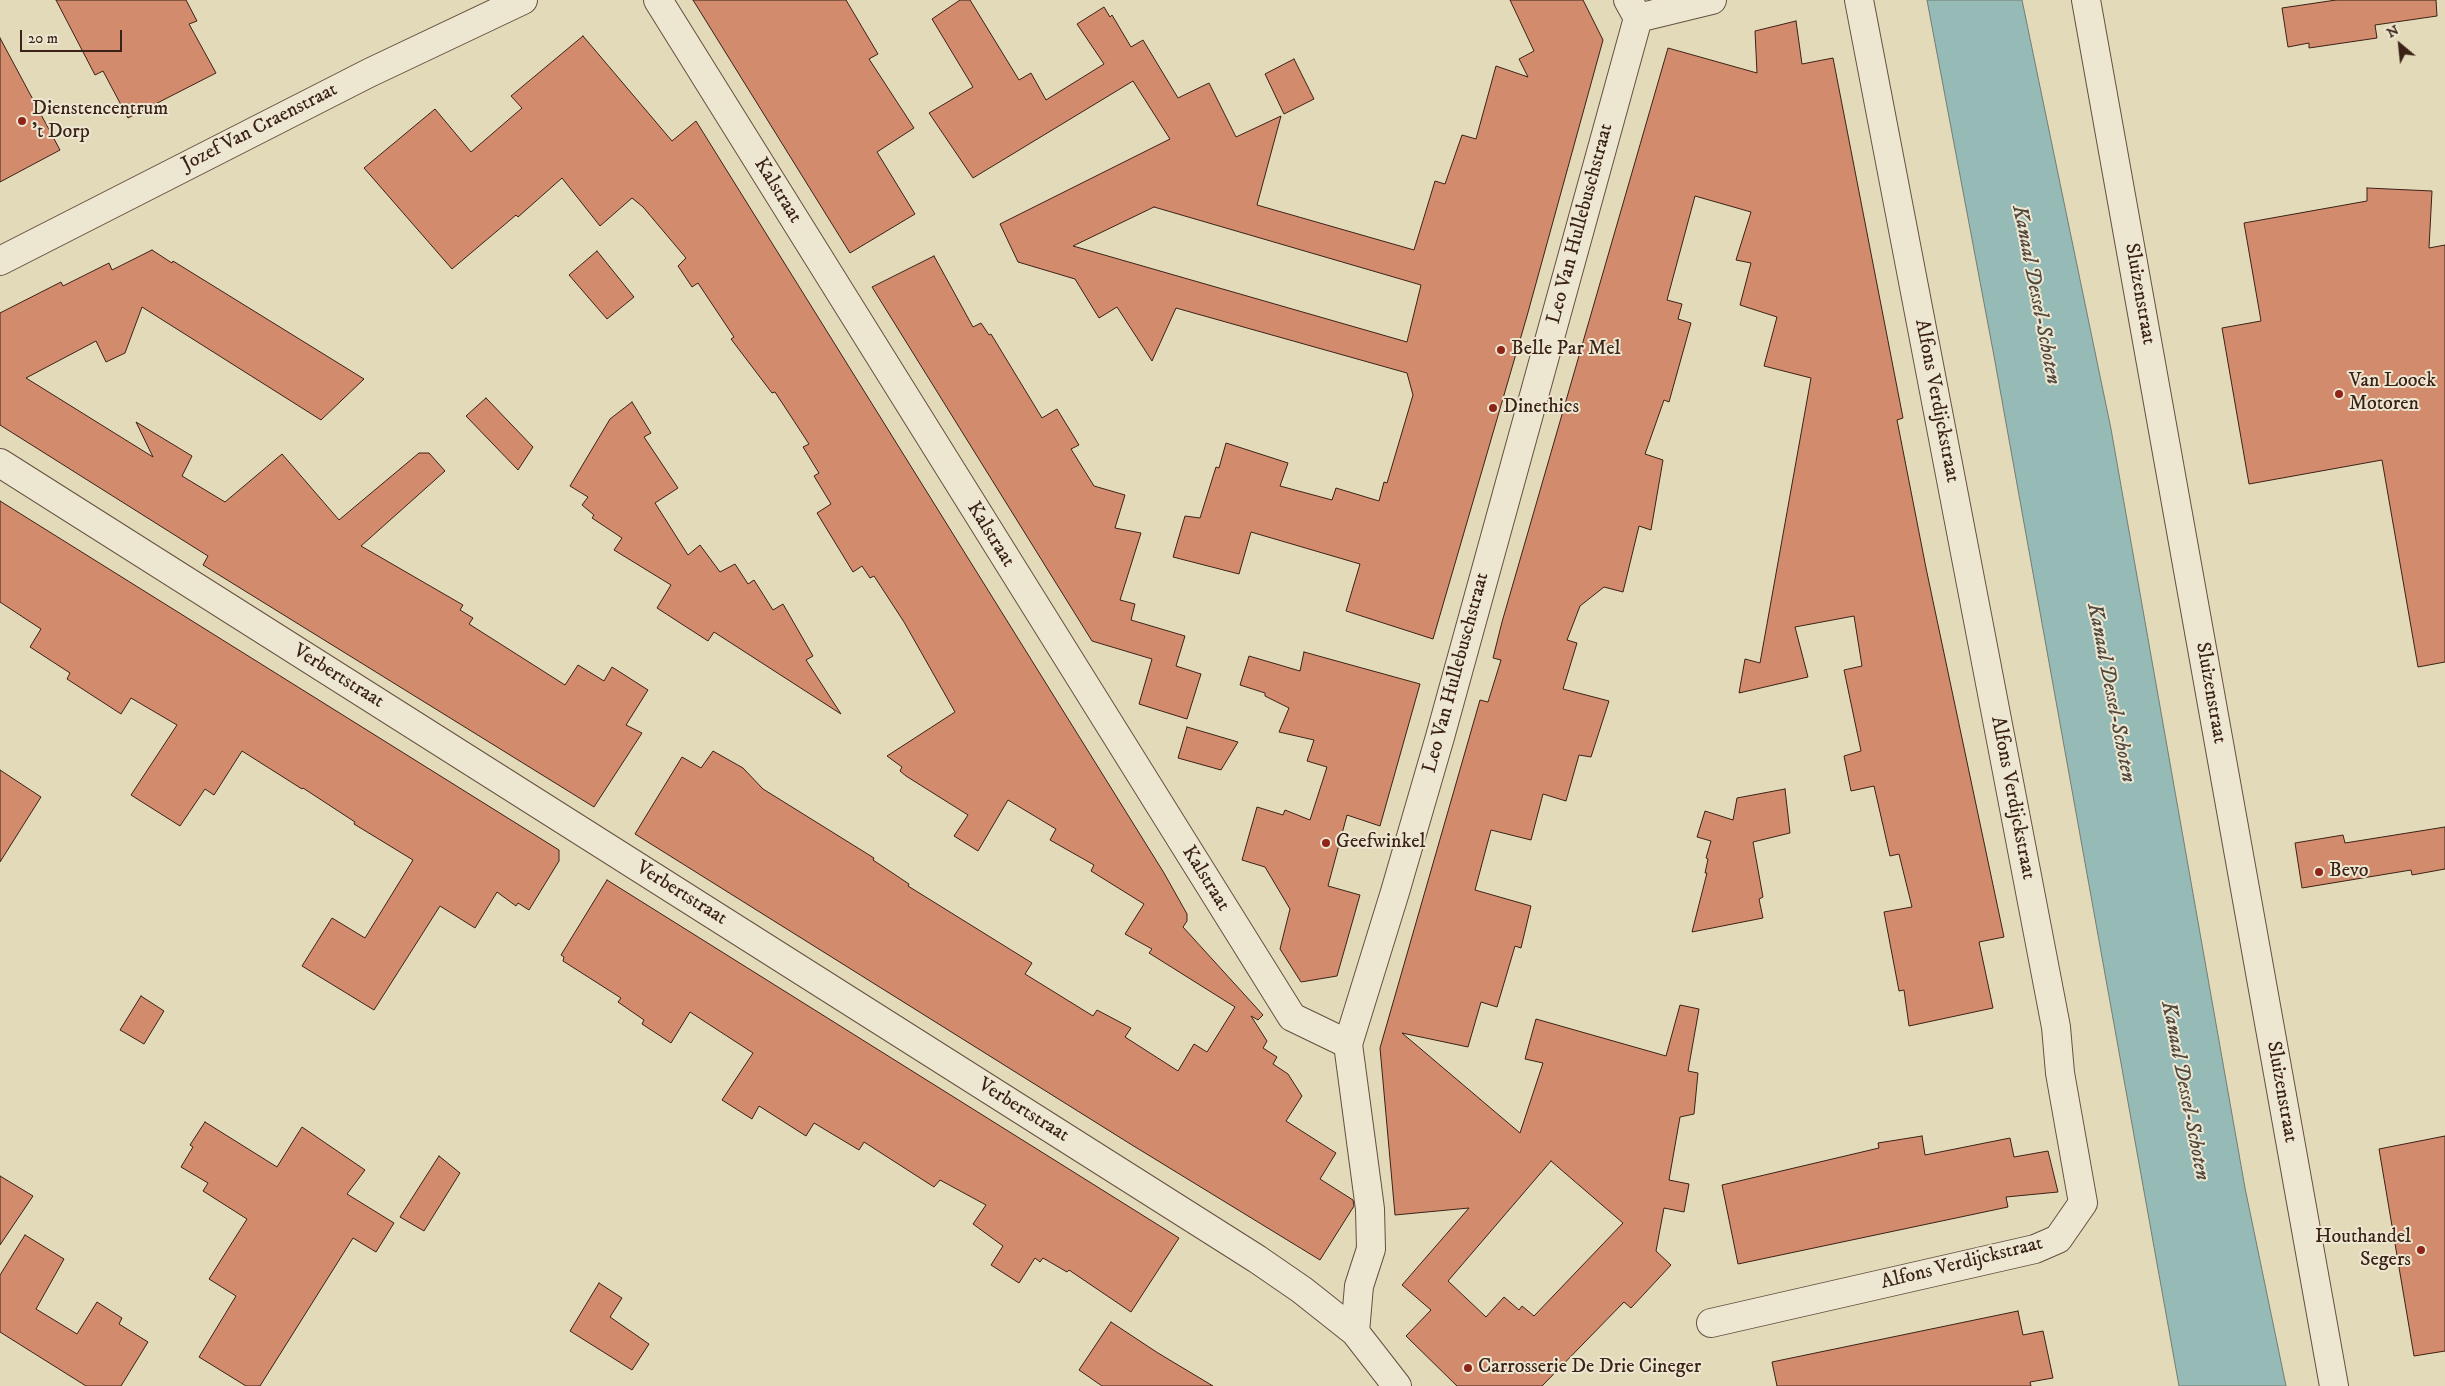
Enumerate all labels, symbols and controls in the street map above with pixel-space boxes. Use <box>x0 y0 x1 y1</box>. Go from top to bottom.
scale bar <box>22 20 125 52</box>
north arrow <box>2375 20 2425 70</box>
text: N <box>2384 21 2402 42</box>
text: 20 m <box>28 29 58 48</box>
street label: Jozef Van Craenstraat <box>178 78 342 178</box>
place label: Dienstencentrum 't Dorp <box>32 98 168 145</box>
marker: Dienstencentrum 't Dorp <box>16 115 28 127</box>
street label: Leo Van Hullebuschstraat <box>1543 121 1619 327</box>
street label: Kalstraat <box>748 154 806 228</box>
water label: Kanaal Dessel-Schoten <box>2005 203 2065 387</box>
street label: Sluizenstraat <box>2118 241 2160 347</box>
street label: Alfons Verdijckstraat <box>1908 317 1964 485</box>
place label: Belle Par Mel <box>1511 338 1621 362</box>
marker: Belle Par Mel <box>1495 344 1507 356</box>
place label: Van Loock Motoren <box>2349 370 2436 417</box>
marker: Van Loock Motoren <box>2333 388 2345 400</box>
place label: Dinethics <box>1503 396 1579 420</box>
marker: Dinethics <box>1487 402 1499 414</box>
street label: Kalstraat <box>961 498 1019 572</box>
street label: Leo Van Hullebuschstraat <box>1419 570 1495 776</box>
water label: Kanaal Dessel-Schoten <box>2080 601 2140 785</box>
street label: Verbertstraat <box>288 640 388 714</box>
street label: Sluizenstraat <box>2189 640 2231 746</box>
street label: Alfons Verdijckstraat <box>1984 714 2040 882</box>
place label: Geefwinkel <box>1336 831 1425 855</box>
marker: Geefwinkel <box>1320 837 1332 849</box>
street label: Kalstraat <box>1176 842 1234 916</box>
street label: Verbertstraat <box>631 857 731 931</box>
place label: Bevo <box>2329 860 2368 884</box>
marker: Bevo <box>2313 866 2325 878</box>
water label: Kanaal Dessel-Schoten <box>2154 999 2214 1183</box>
street label: Sluizenstraat <box>2260 1039 2302 1145</box>
street label: Verbertstraat <box>973 1074 1073 1148</box>
place label: Houthandel Segers <box>2315 1226 2411 1273</box>
street label: Alfons Verdijckstraat <box>1879 1232 2045 1296</box>
marker: Houthandel Segers <box>2415 1244 2427 1256</box>
place label: Carrosserie De Drie Cineger <box>1478 1356 1701 1380</box>
marker: Carrosserie De Drie Cineger <box>1462 1362 1474 1374</box>

